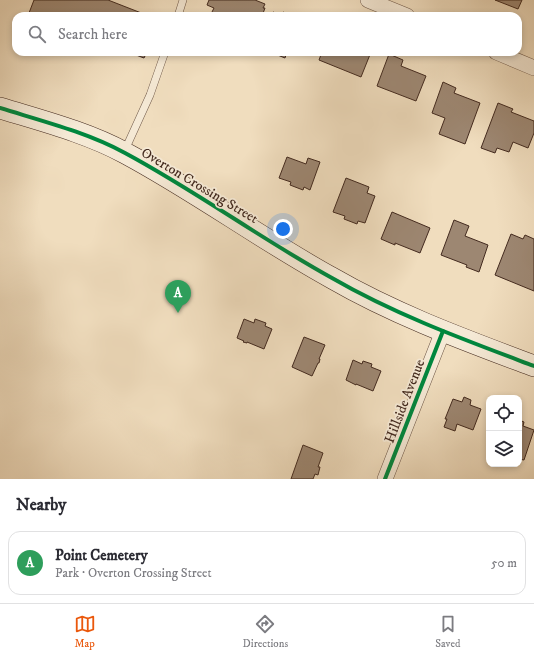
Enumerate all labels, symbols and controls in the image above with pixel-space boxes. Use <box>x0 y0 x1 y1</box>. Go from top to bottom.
search box <box>12 12 522 56</box>
icon: search <box>26 23 48 45</box>
text: Search here <box>58 25 127 44</box>
street label: Overton Crossing Street <box>138 144 262 228</box>
your location <box>273 219 293 239</box>
pin: A <box>165 280 191 313</box>
street label: Hillside Avenue <box>381 357 429 446</box>
map controls <box>486 395 522 467</box>
button: locate <box>486 395 522 431</box>
button: layers <box>486 431 522 467</box>
text: Nearby <box>16 494 66 516</box>
text: Point Cemetery <box>55 546 148 565</box>
text: A <box>26 555 34 571</box>
text: 50 m <box>491 555 517 571</box>
text: Park · Overton Crossing Street <box>55 565 212 581</box>
tab: Map <box>74 613 96 651</box>
tab: Directions <box>243 613 288 651</box>
tab: Saved <box>435 613 460 651</box>

